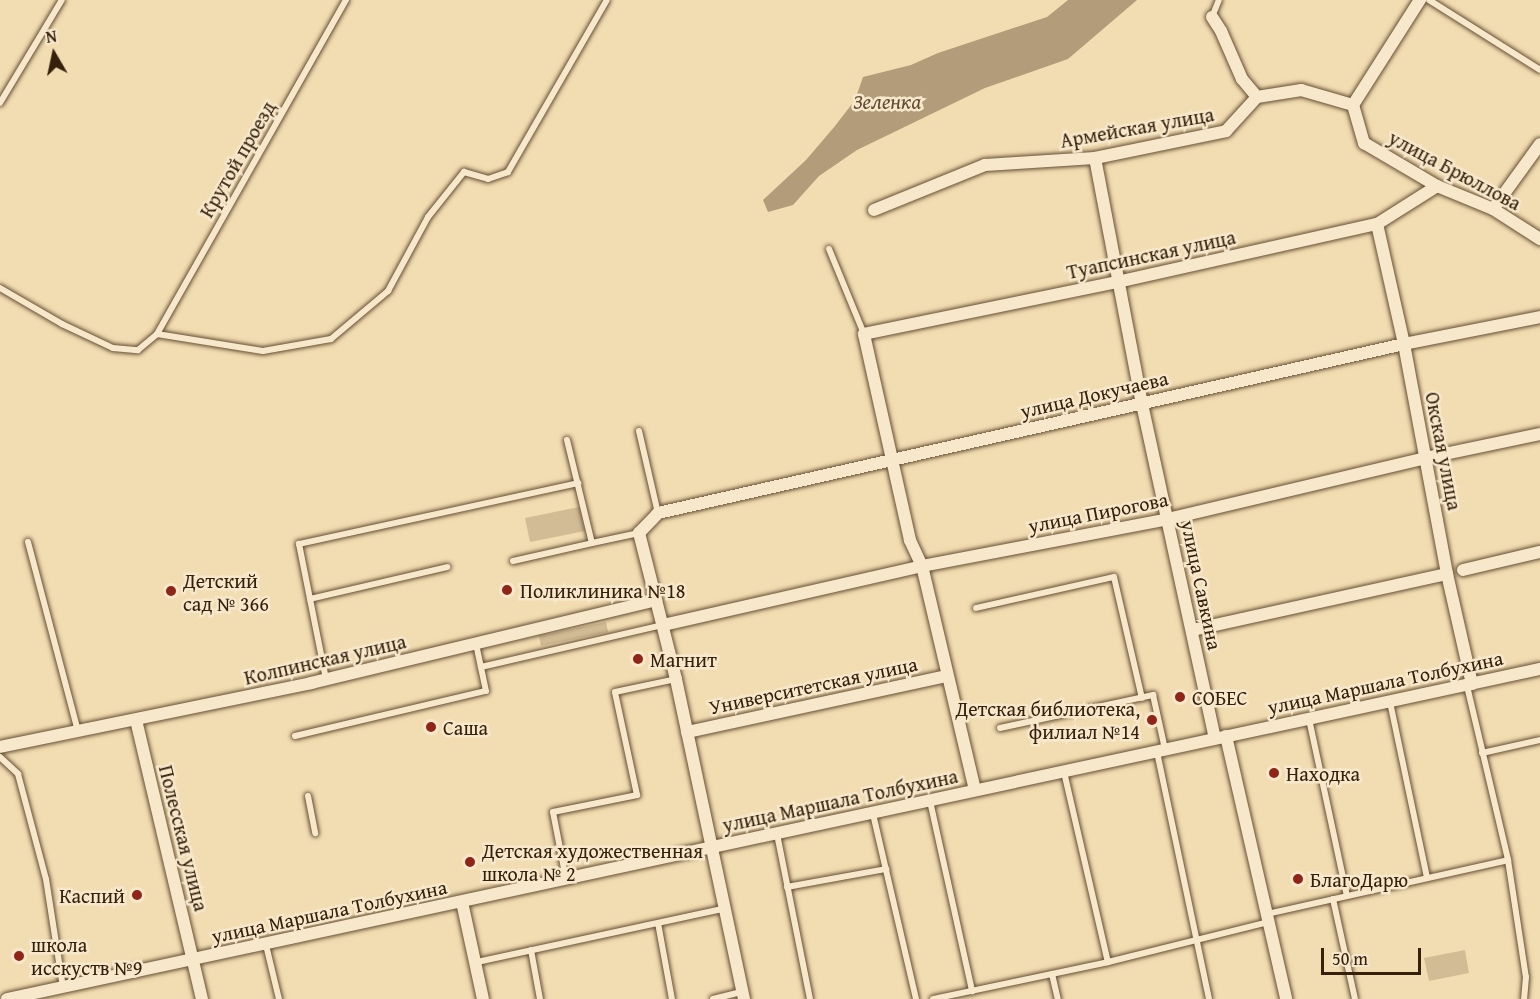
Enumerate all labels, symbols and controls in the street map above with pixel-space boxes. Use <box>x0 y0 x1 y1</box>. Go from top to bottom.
north arrow <box>24 24 84 84</box>
text: N <box>44 24 58 49</box>
water label: Зеленка <box>853 89 921 115</box>
street label: Крутой проезд <box>194 96 280 222</box>
street label: Армейская улица <box>1058 102 1216 152</box>
street label: улица Брюллова <box>1385 125 1525 215</box>
street label: Туапсинская улица <box>1064 224 1238 284</box>
street label: улица Докучаева <box>1018 365 1170 423</box>
street label: Окская улица <box>1421 390 1467 512</box>
street label: улица Пирогова <box>1026 487 1170 537</box>
street label: улица Савкина <box>1177 518 1227 652</box>
place label: Детский сад № 366 <box>183 568 269 615</box>
place label: Поликлиника №18 <box>520 578 685 602</box>
marker: Поликлиника №18 <box>498 581 516 599</box>
marker: Детский сад № 366 <box>164 584 178 598</box>
street label: Колпинская улица <box>242 629 408 689</box>
street label: улица Маршала Толбухина <box>1265 645 1505 719</box>
place label: Магнит <box>650 647 717 671</box>
street label: Университетская улица <box>707 651 919 719</box>
marker: Магнит <box>631 652 645 666</box>
place label: СОБЕС <box>1192 685 1247 709</box>
marker: СОБЕС <box>1173 690 1187 704</box>
place label: Детская библиотека, филиал №14 <box>955 696 1140 743</box>
marker: Детская библиотека, филиал №14 <box>1145 713 1159 727</box>
place label: Саша <box>443 715 488 739</box>
marker: Саша <box>424 720 438 734</box>
place label: Находка <box>1286 761 1360 785</box>
street label: Полесская улица <box>154 762 214 914</box>
street label: улица Маршала Толбухина <box>720 763 960 837</box>
marker: Находка <box>1267 766 1281 780</box>
place label: Детская художественная школа № 2 <box>482 838 703 885</box>
marker: Детская художественная школа № 2 <box>463 855 477 869</box>
place label: БлагоДарю <box>1310 867 1408 891</box>
marker: БлагоДарю <box>1291 872 1305 886</box>
street label: улица Маршала Толбухина <box>209 874 449 948</box>
place label: Каспий <box>59 883 125 907</box>
marker: Каспий <box>130 888 144 902</box>
place label: школа исскуств №9 <box>31 933 142 980</box>
scale bar <box>1324 936 1424 974</box>
text: 50 m <box>1332 945 1368 972</box>
marker: школа исскуств №9 <box>12 949 26 963</box>

